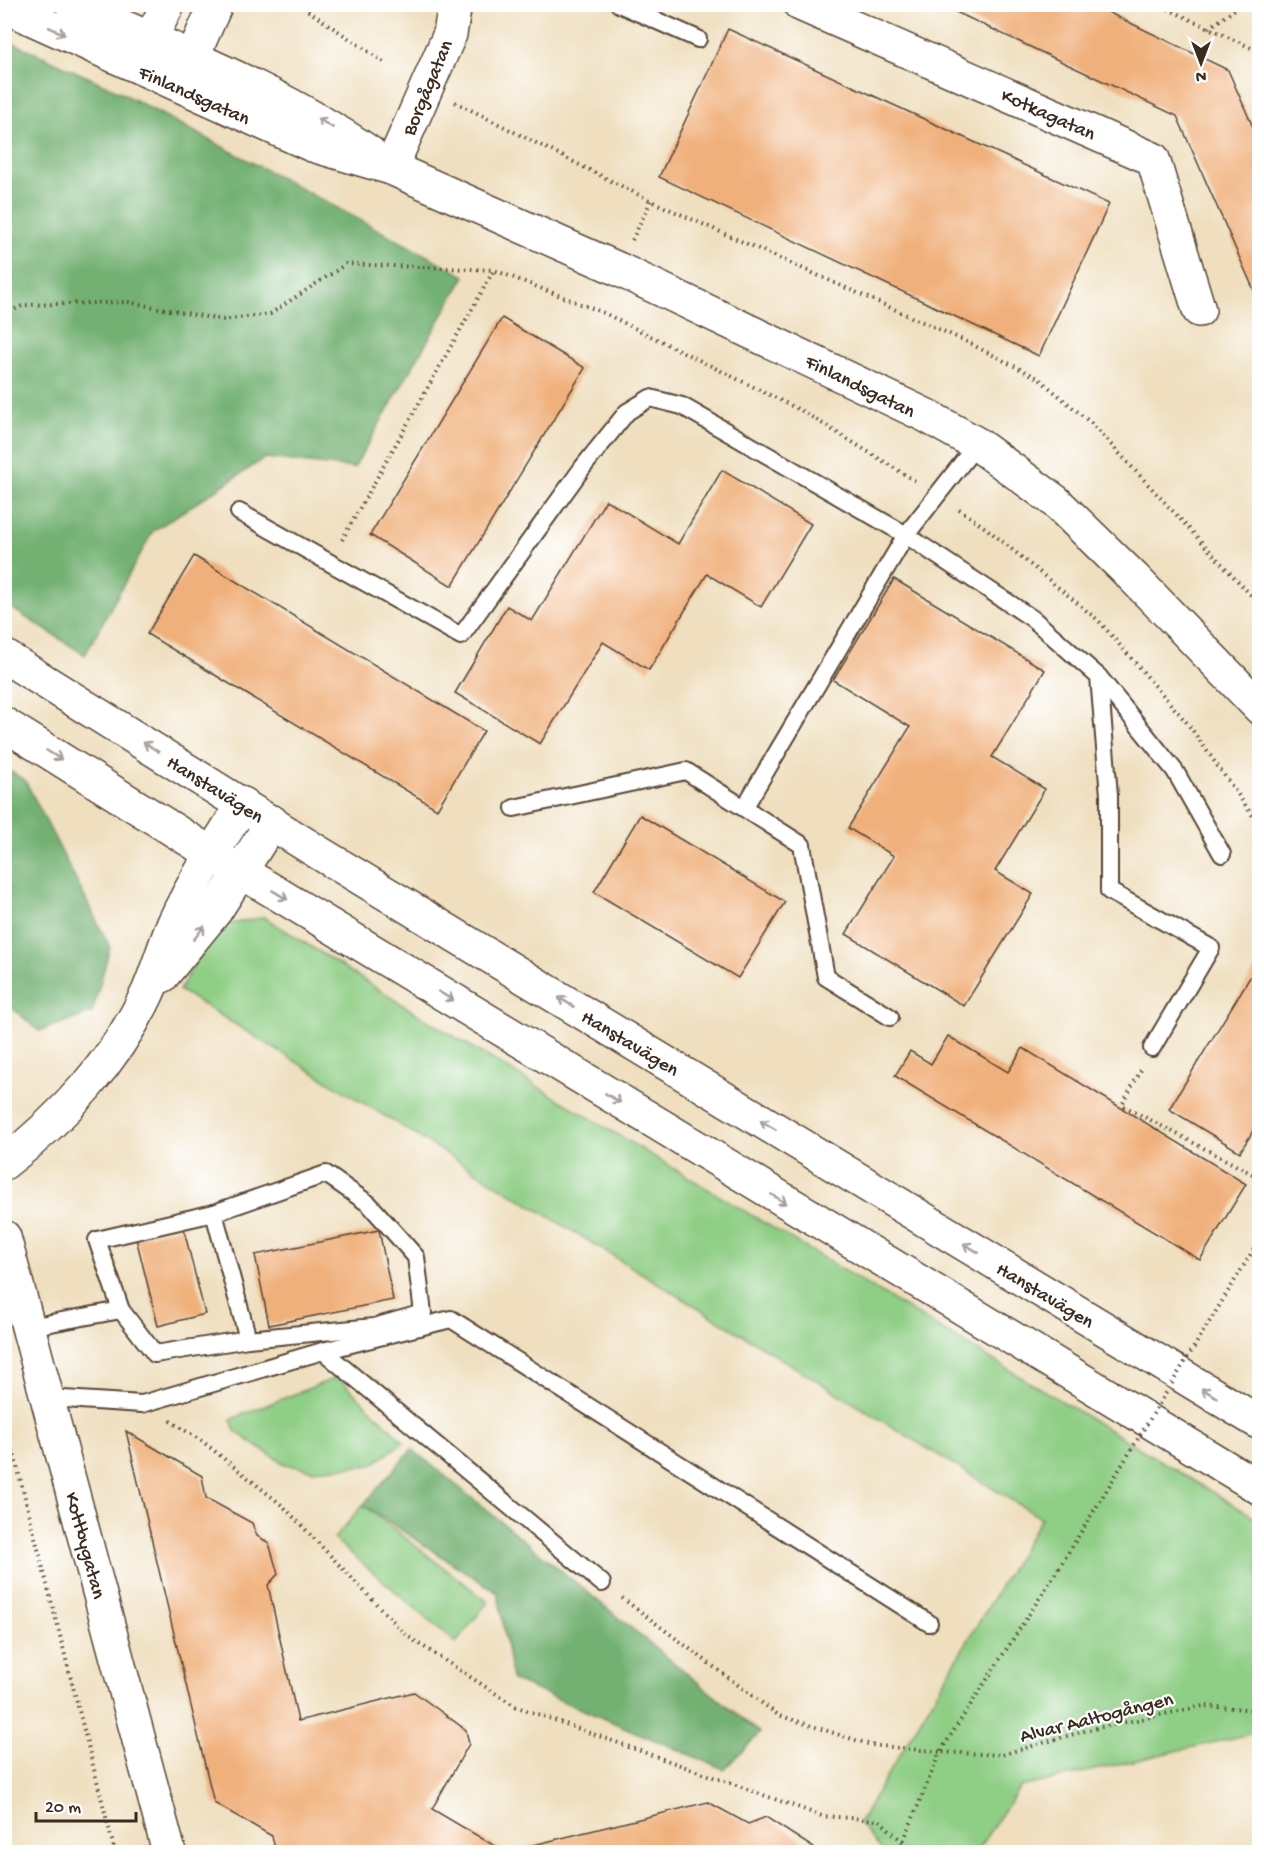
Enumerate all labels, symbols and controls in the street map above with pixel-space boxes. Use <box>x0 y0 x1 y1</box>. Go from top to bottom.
one-way arrow <box>48 26 66 38</box>
north arrow <box>1171 33 1231 93</box>
street label: Borgågatan <box>398 36 460 140</box>
street label: Finlandsgatan <box>133 62 253 132</box>
text: N <box>1195 65 1206 84</box>
street label: Kotkagatan <box>997 85 1099 147</box>
one-way arrow <box>317 117 334 129</box>
street label: Finlandsgatan <box>800 351 919 425</box>
one-way arrow <box>143 740 160 752</box>
one-way arrow <box>45 749 62 761</box>
street label: Hanstavägen <box>162 752 267 830</box>
one-way arrow <box>271 889 288 901</box>
one-way arrow <box>192 925 205 941</box>
one-way arrow <box>437 991 454 1003</box>
one-way arrow <box>558 996 575 1008</box>
street label: Hanstavägen <box>576 1007 683 1083</box>
one-way arrow <box>604 1092 621 1104</box>
one-way arrow <box>760 1119 777 1131</box>
one-way arrow <box>770 1193 787 1205</box>
one-way arrow <box>963 1242 980 1254</box>
street label: Hanstavägen <box>991 1259 1098 1335</box>
one-way arrow <box>1201 1386 1218 1399</box>
street label: Kottbygatan <box>58 1490 109 1602</box>
street label: Alvar Aaltogången <box>1018 1688 1176 1750</box>
scale bar <box>36 1785 136 1823</box>
text: 20 m <box>45 1798 81 1819</box>

